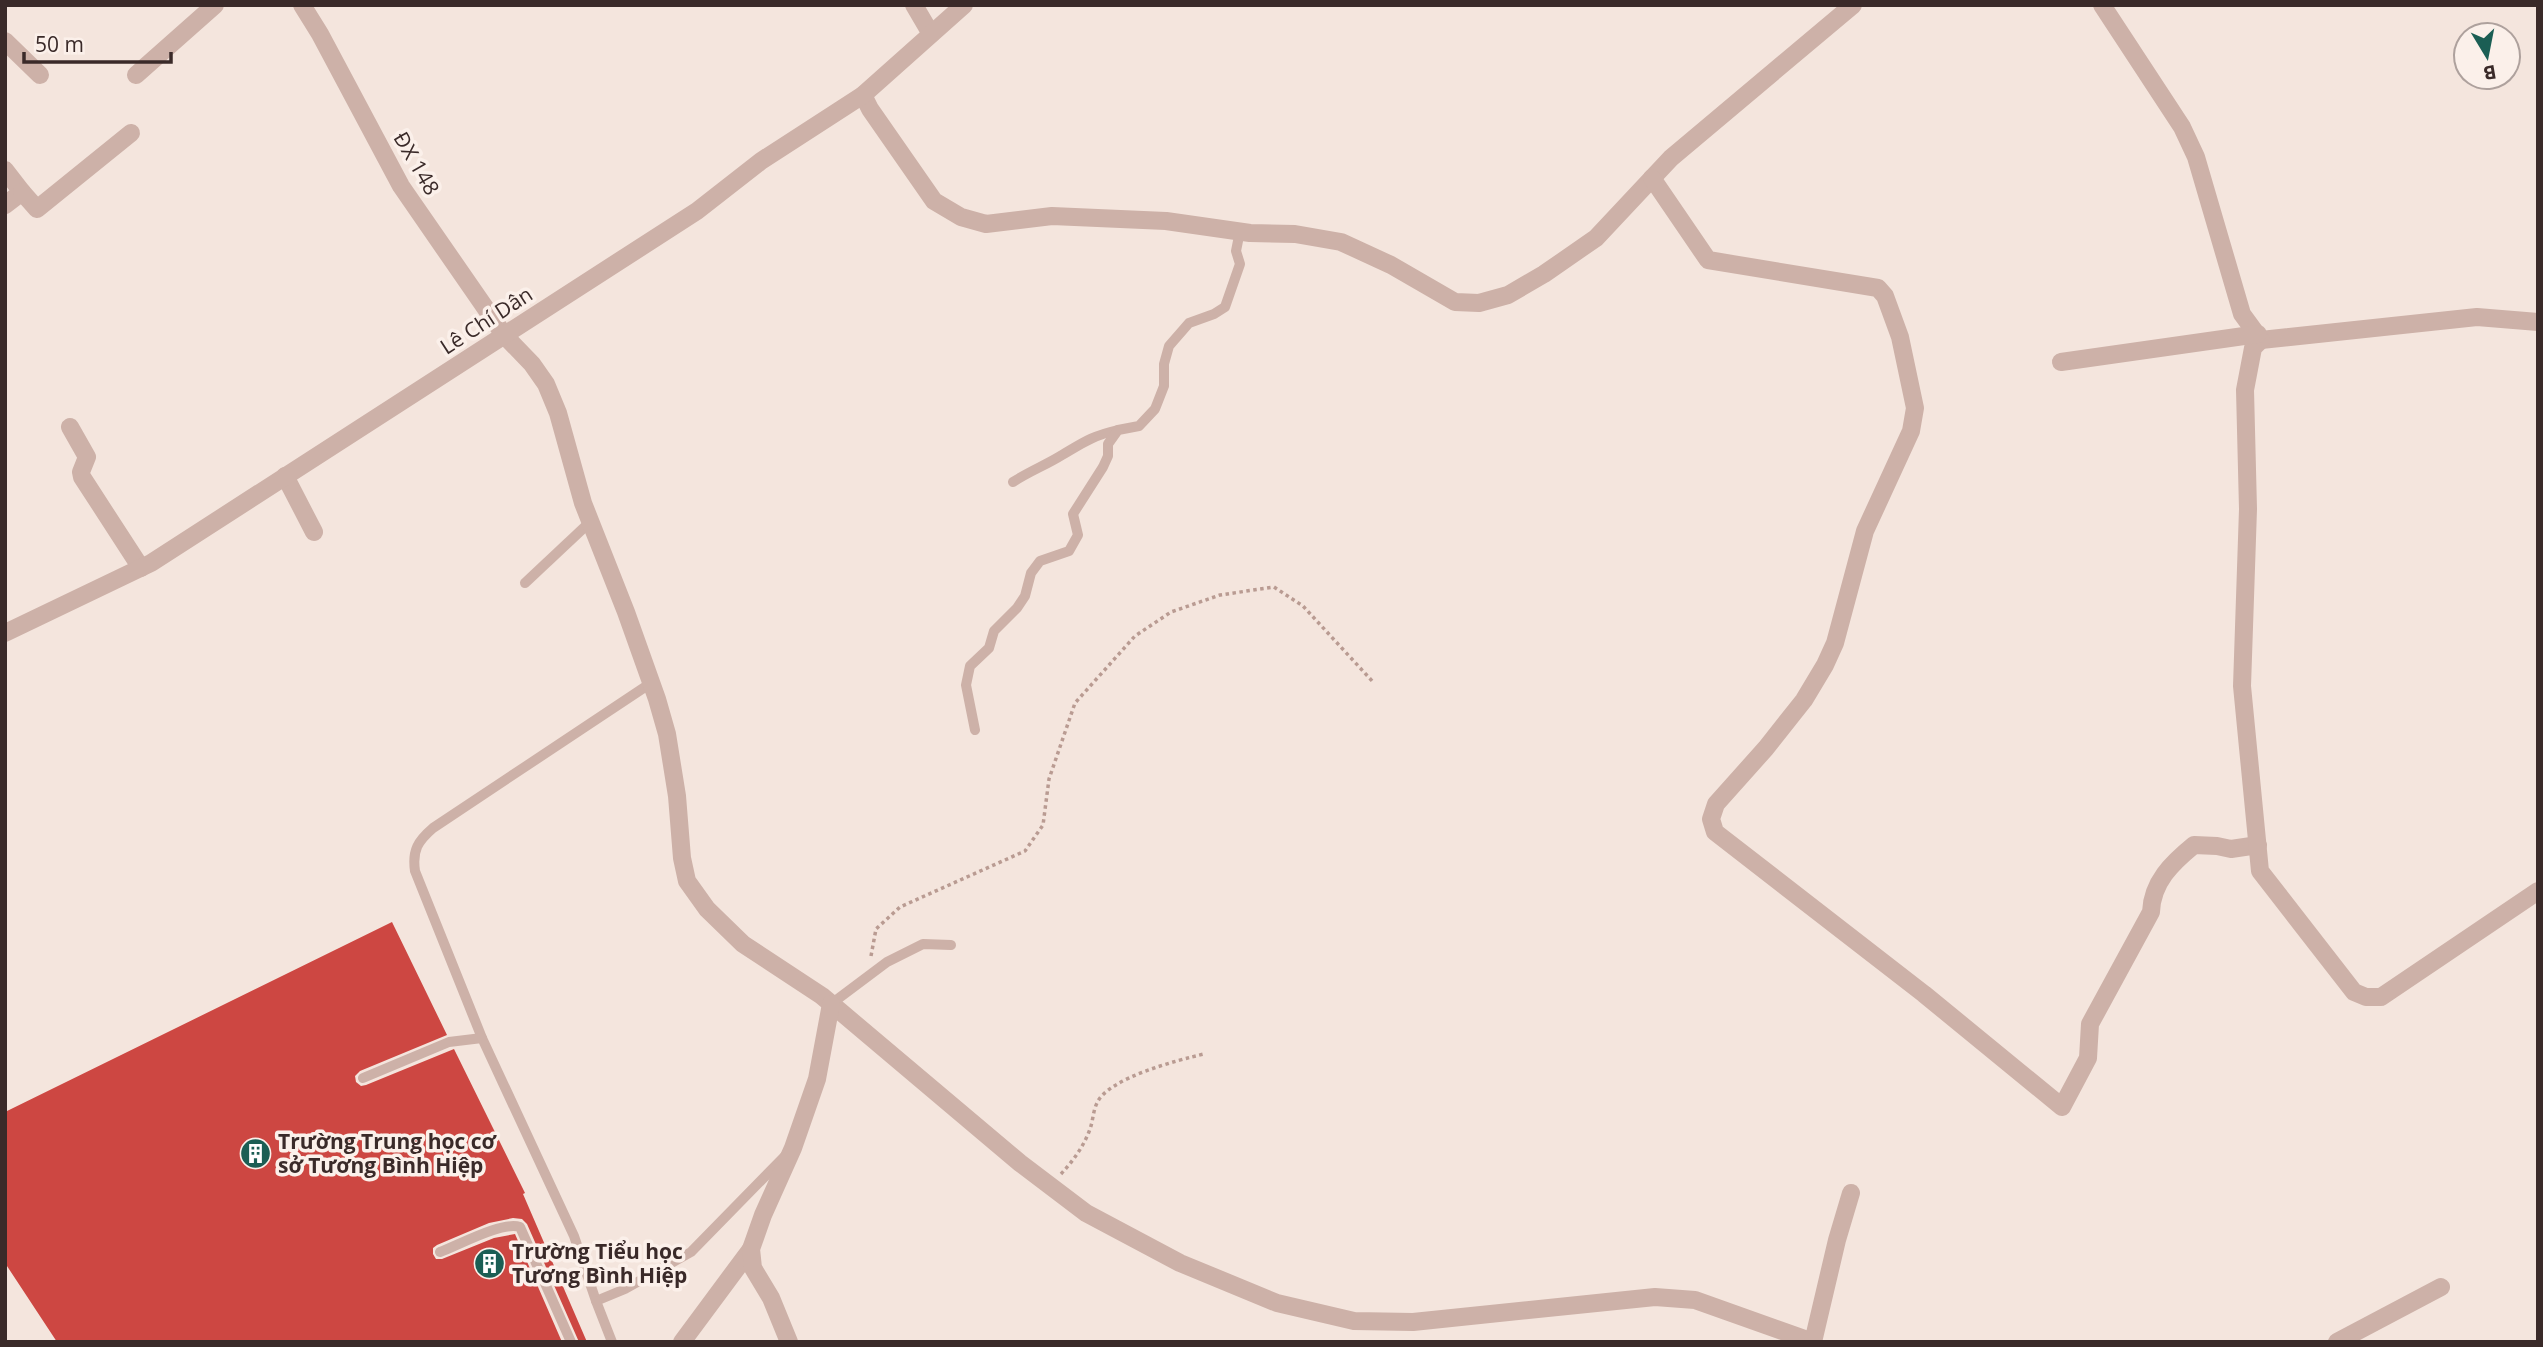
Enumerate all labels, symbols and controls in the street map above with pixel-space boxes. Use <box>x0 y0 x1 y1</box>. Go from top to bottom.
scale bar <box>24 21 172 65</box>
north arrow <box>2452 21 2522 91</box>
text: 50 m <box>35 30 84 58</box>
text: B <box>2481 59 2498 87</box>
street label: ĐX 148 <box>388 126 446 200</box>
street label: Lê Chí Dân <box>434 280 538 360</box>
place label: Trường Trung học cơ sở Tương Bình Hiệp <box>278 1127 498 1179</box>
building icon: Trường Trung học cơ sở Tương Bình Hiệp <box>238 1136 272 1170</box>
place label: Trường Tiểu học Tương Bình Hiệp <box>512 1237 687 1289</box>
building icon: Trường Tiểu học Tương Bình Hiệp <box>472 1246 506 1280</box>

